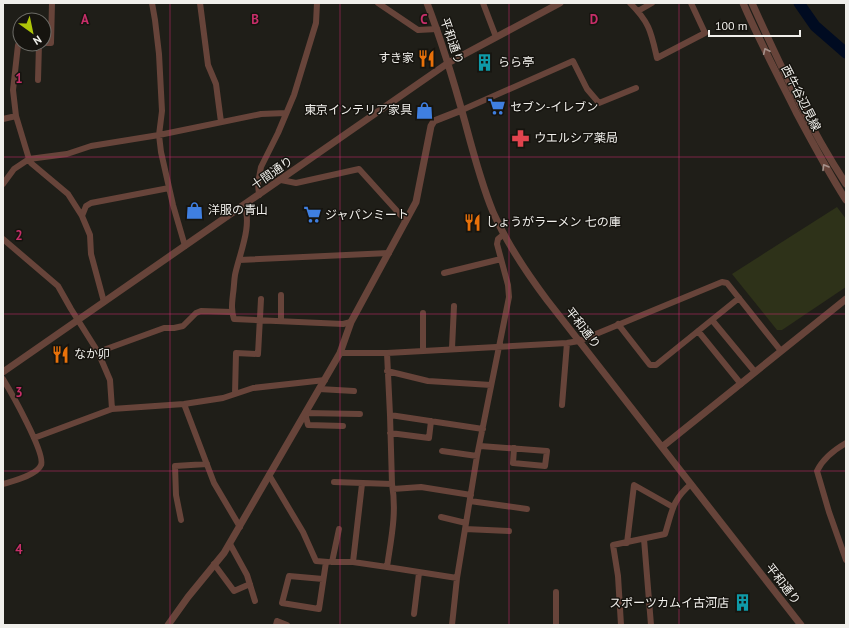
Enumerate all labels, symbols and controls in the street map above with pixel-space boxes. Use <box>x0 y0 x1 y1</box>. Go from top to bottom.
text: A <box>81 11 89 28</box>
text: B <box>251 11 259 28</box>
text: C <box>420 11 428 28</box>
text: D <box>590 11 598 28</box>
north arrow <box>12 12 52 52</box>
scale bar <box>709 12 800 38</box>
street label: 平和通り <box>438 16 467 66</box>
text: 100 m <box>715 18 748 33</box>
text: N <box>31 33 44 48</box>
restaurant icon: すき家 <box>417 48 437 68</box>
one-way arrow <box>763 48 771 56</box>
place label: すき家 <box>378 50 414 65</box>
building icon: らら亭 <box>475 52 495 72</box>
place label: らら亭 <box>498 54 534 69</box>
street label: 西牛谷辺見線 <box>778 62 824 133</box>
text: 1 <box>15 70 23 87</box>
supermarket icon: セブン-イレブン <box>487 97 507 117</box>
place label: セブン-イレブン <box>510 99 598 114</box>
shop icon: 東京インテリア家具 <box>415 100 435 120</box>
place label: 東京インテリア家具 <box>304 102 412 117</box>
pharmacy icon: ウエルシア薬局 <box>511 128 531 148</box>
place label: ウエルシア薬局 <box>534 130 618 145</box>
street label: 十間通り <box>248 153 296 193</box>
one-way arrow <box>823 164 830 171</box>
shop icon: 洋服の青山 <box>185 200 205 220</box>
place label: 洋服の青山 <box>208 202 268 217</box>
supermarket icon: ジャパンミート <box>302 205 322 225</box>
place label: ジャパンミート <box>325 207 409 222</box>
restaurant icon: しょうがラーメン 七の庫 <box>463 212 483 232</box>
place label: しょうがラーメン 七の庫 <box>486 214 621 229</box>
text: 2 <box>15 227 23 244</box>
street label: 平和通り <box>563 304 604 351</box>
restaurant icon: なか卯 <box>51 344 71 364</box>
place label: なか卯 <box>74 346 110 361</box>
text: 3 <box>15 384 23 401</box>
text: 4 <box>15 541 23 558</box>
street label: 平和通り <box>763 560 804 607</box>
building icon: スポーツカムイ古河店 <box>732 593 752 613</box>
place label: スポーツカムイ古河店 <box>609 595 729 610</box>

